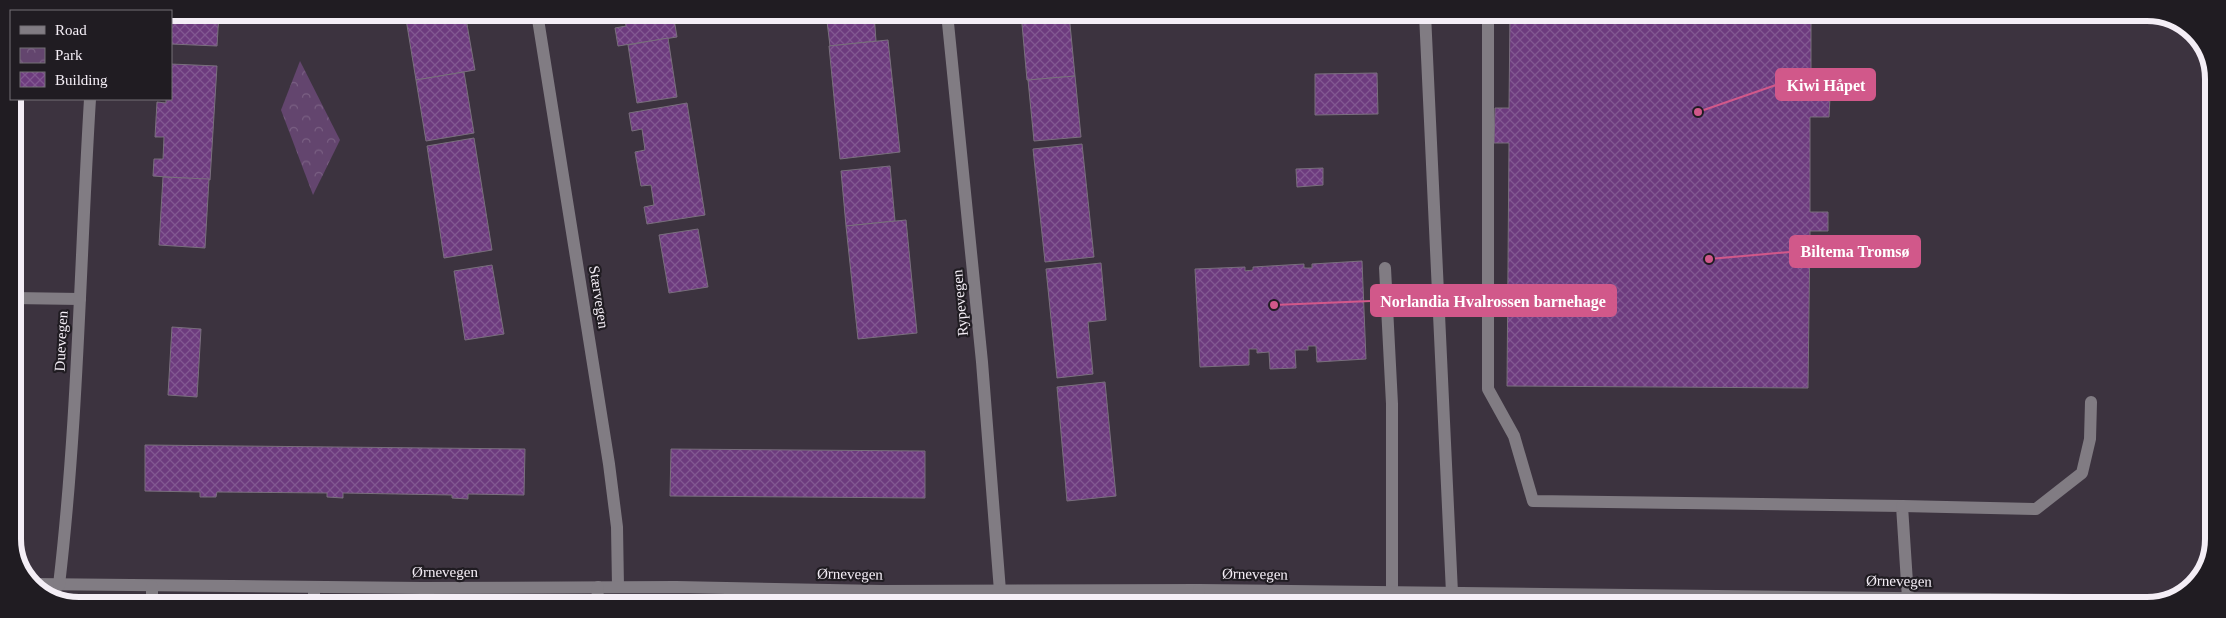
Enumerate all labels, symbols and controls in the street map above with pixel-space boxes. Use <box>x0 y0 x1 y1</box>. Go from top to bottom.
legend <box>10 10 172 100</box>
text: Road <box>55 22 87 38</box>
text: Park <box>55 47 83 63</box>
callout: Kiwi Håpet <box>1776 69 1875 100</box>
text: Building <box>55 72 108 88</box>
text: Kiwi Håpet <box>1787 77 1866 95</box>
callout: Biltema Tromsø <box>1790 236 1920 267</box>
text: Biltema Tromsø <box>1801 243 1909 260</box>
street label: Stærvegen <box>586 264 612 330</box>
street label: Rypevegen <box>949 268 971 337</box>
callout: Norlandia Hvalrossen barnehage <box>1371 285 1616 316</box>
text: Norlandia Hvalrossen barnehage <box>1380 293 1606 311</box>
street label: Duevegen <box>51 310 71 372</box>
street label: Ørnevegen <box>412 564 478 580</box>
street label: Ørnevegen <box>817 565 884 583</box>
street label: Ørnevegen <box>1222 565 1289 583</box>
street label: Ørnevegen <box>1866 572 1933 590</box>

